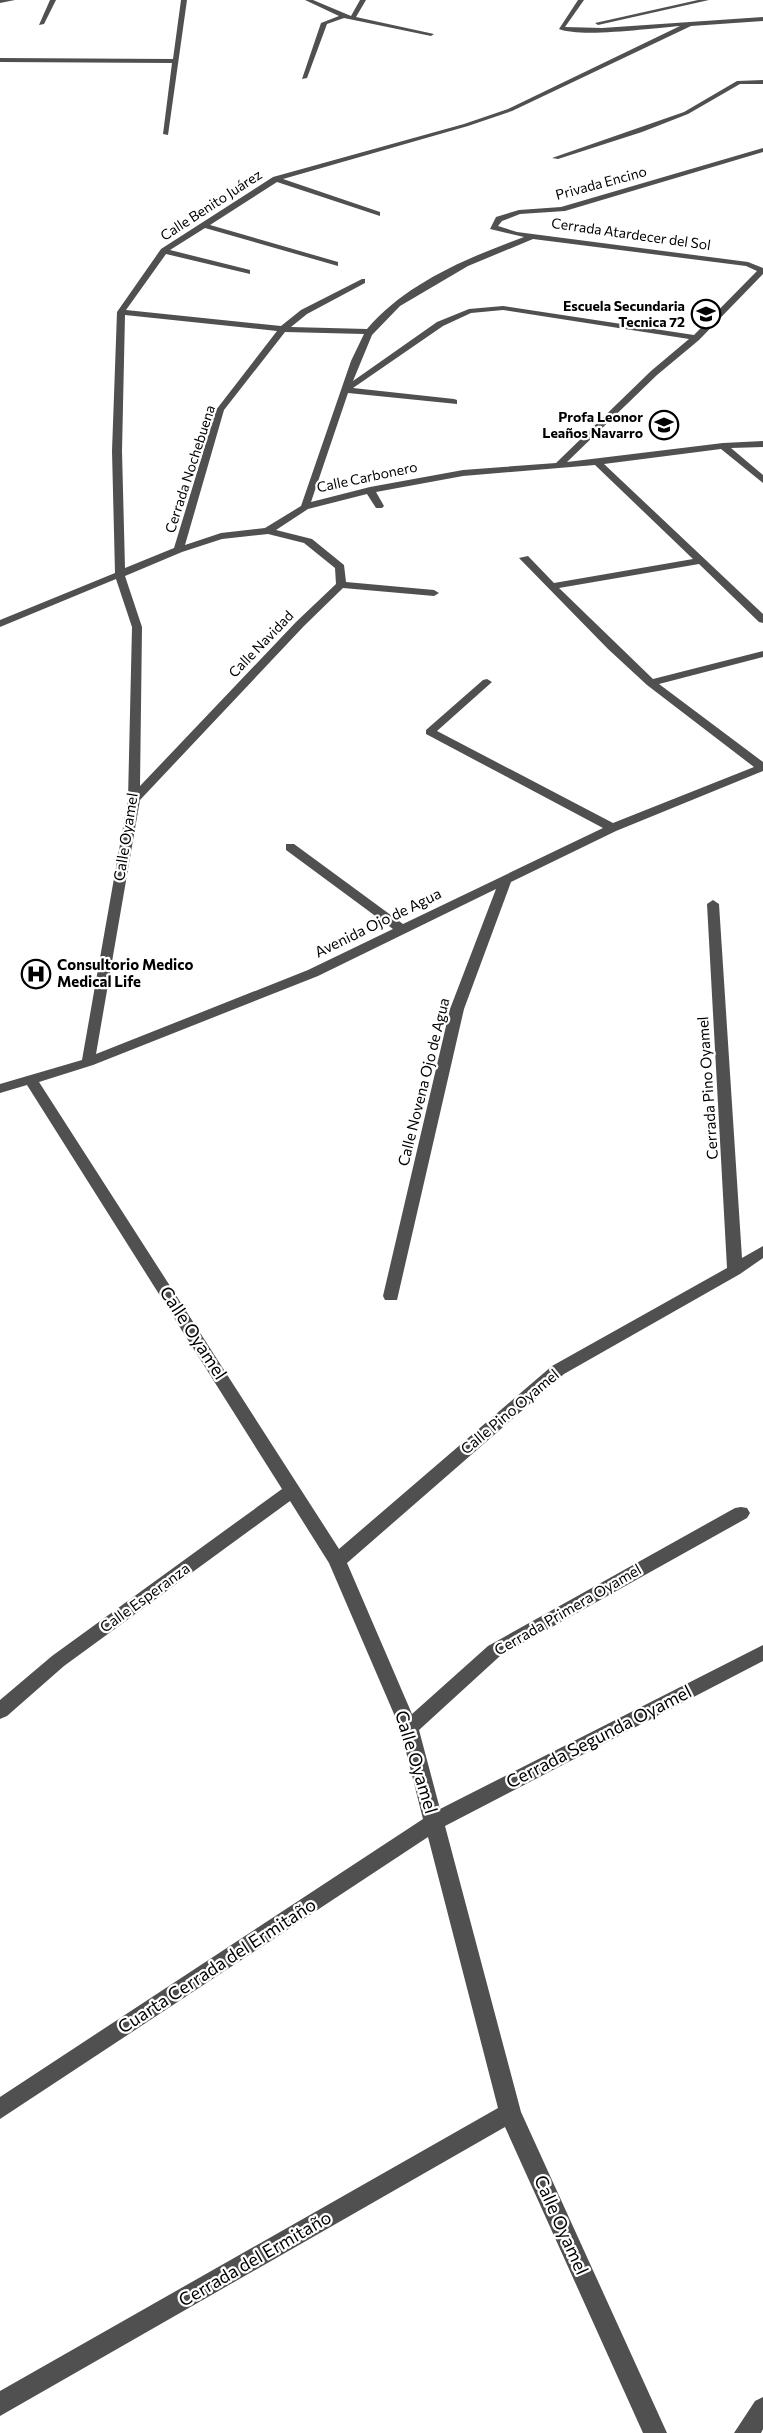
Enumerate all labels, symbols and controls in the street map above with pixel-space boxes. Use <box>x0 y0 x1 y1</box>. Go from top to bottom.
street label: Privada Encino <box>553 162 648 203</box>
street label: Calle Benito Juárez <box>157 165 265 244</box>
street label: Cerrada Atardecer del Sol <box>550 214 712 253</box>
place label: Escuela Secundaria Tecnica 72 <box>563 297 685 330</box>
school or university icon: Escuela Secundaria Tecnica 72 <box>690 298 722 330</box>
street label: Cerrada Nochebuena <box>161 403 218 535</box>
place label: Profa Leonor Leaños Navarro <box>542 408 643 441</box>
school or university icon: Profa Leonor Leaños Navarro <box>648 409 680 441</box>
street label: Calle Carbonero <box>315 458 419 495</box>
street label: Calle Navidad <box>225 607 297 681</box>
street label: Calle Oyamel <box>109 791 141 882</box>
street label: Avenida Ojo de Agua <box>311 884 444 961</box>
place label: Consultorio Medico Medical Life <box>57 955 193 990</box>
hospital icon: Consultorio Medico Medical Life <box>20 958 52 990</box>
street label: Calle Novena Ojo de Agua <box>393 996 453 1168</box>
street label: Cerrada Pino Oyamel <box>693 1016 721 1160</box>
street label: Calle Oyamel <box>156 1282 232 1383</box>
street label: Calle Pino Oyamel <box>457 1365 562 1458</box>
street label: Calle Esperanza <box>96 1559 193 1636</box>
street label: Cerrada Primera Oyamel <box>491 1560 644 1659</box>
street label: Cerrada Segunda Oyamel <box>502 1680 695 1792</box>
street label: Calle Oyamel <box>391 1707 443 1816</box>
street label: Cuarta Cerrada del Ermitaño <box>113 1893 320 2038</box>
street label: Calle Oyamel <box>530 2171 594 2278</box>
street label: Cerrada del Ermitaño <box>174 2205 335 2311</box>

